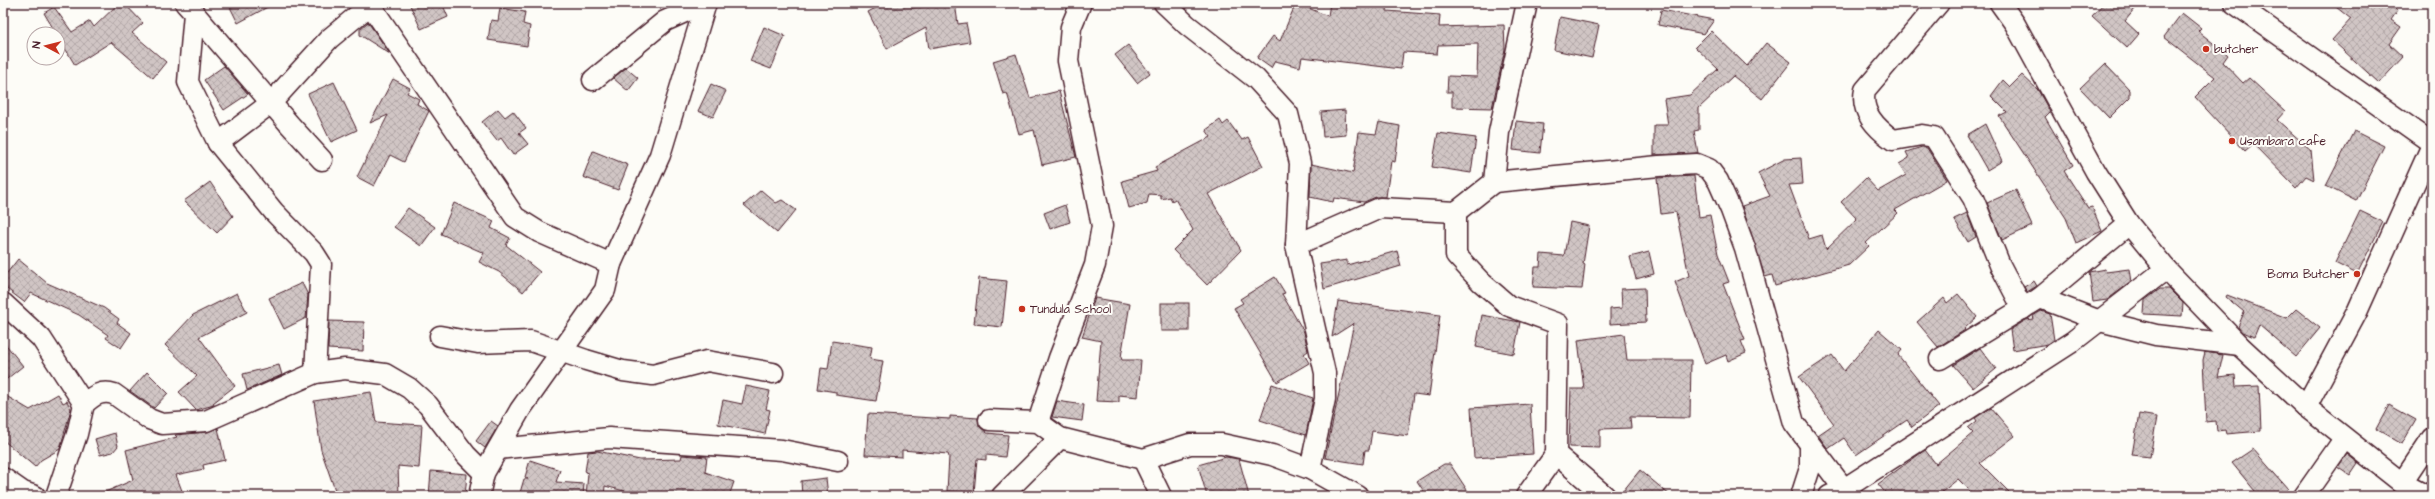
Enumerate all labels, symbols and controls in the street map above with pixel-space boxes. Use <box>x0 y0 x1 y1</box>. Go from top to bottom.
north arrow <box>26 26 66 66</box>
text: N <box>29 40 44 49</box>
place label: butcher <box>2214 41 2259 58</box>
marker: butcher <box>2201 44 2211 54</box>
place label: Usambara cafe <box>2240 133 2326 150</box>
marker: Usambara cafe <box>2227 136 2237 146</box>
place label: Boma Butcher <box>2267 266 2349 283</box>
marker: Boma Butcher <box>2352 269 2362 279</box>
place label: Tundula School <box>1030 301 1111 318</box>
marker: Tundula School <box>1017 304 1027 314</box>

